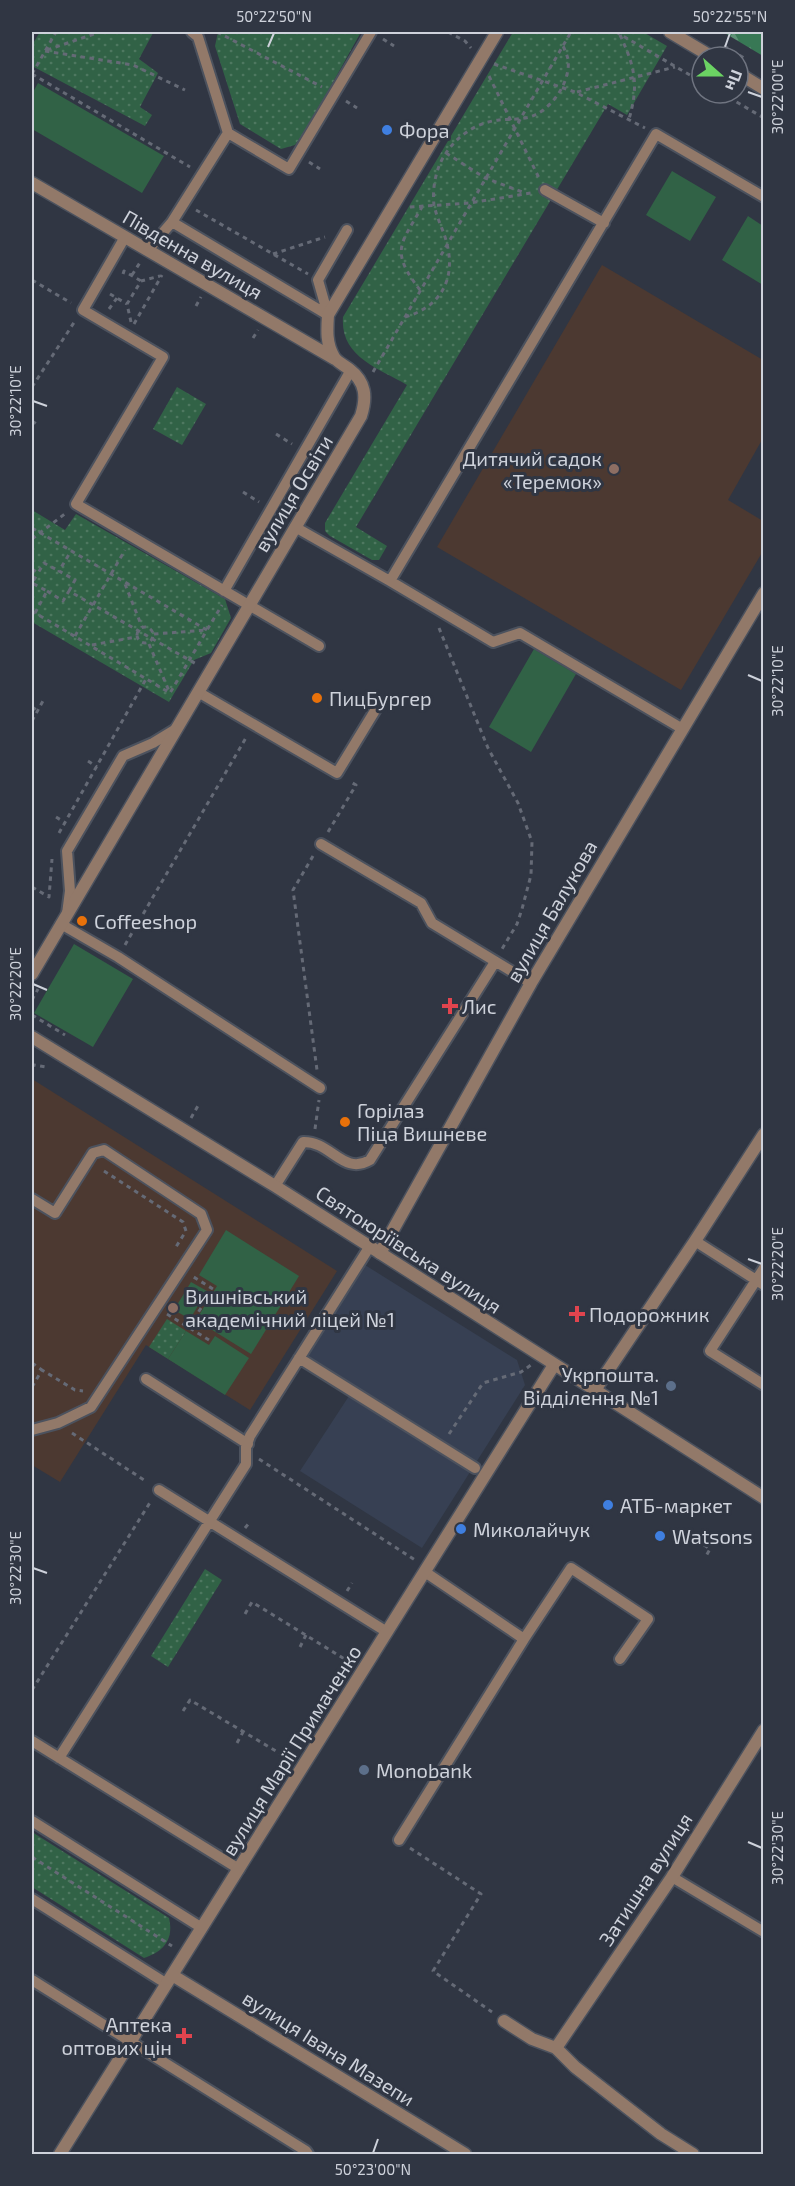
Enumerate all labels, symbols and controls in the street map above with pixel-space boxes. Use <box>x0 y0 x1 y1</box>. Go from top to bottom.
text: 50°22'50"N <box>236 7 312 25</box>
text: 50°22'55"N <box>693 7 767 25</box>
north arrow <box>690 45 750 105</box>
text: 30°22'00"E <box>768 60 786 134</box>
text: Пн <box>722 67 747 94</box>
place label: Фора <box>399 118 450 142</box>
marker: Фора <box>380 123 394 137</box>
street label: Південна вулиця <box>118 204 267 305</box>
text: 30°22'10"E <box>6 365 24 437</box>
street label: вулиця Освіти <box>249 430 338 556</box>
place label: Дитячий садок «Теремок» <box>462 446 602 493</box>
marker: Дитячий садок «Теремок» <box>607 462 621 476</box>
text: 30°22'10"E <box>768 645 786 717</box>
place label: ПицБургер <box>329 686 432 711</box>
marker: ПицБургер <box>310 691 324 705</box>
street label: вулиця Балукова <box>501 836 602 987</box>
place label: Coffeeshop <box>94 909 197 933</box>
marker: Coffeeshop <box>75 914 89 928</box>
text: 30°22'20"E <box>6 947 24 1021</box>
place label: Лис <box>462 994 497 1018</box>
marker: Лис <box>443 999 457 1013</box>
place label: Горілаз Піца Вишневе <box>357 1098 487 1145</box>
marker: Горілаз Піца Вишневе <box>338 1115 352 1129</box>
street label: Святоюріївська вулиця <box>311 1180 506 1319</box>
text: 30°22'20"E <box>768 1227 786 1301</box>
place label: Вишнівський академічний ліцей №1 <box>185 1284 395 1331</box>
marker: Вишнівський академічний ліцей №1 <box>166 1301 180 1315</box>
place label: Подорожник <box>589 1302 710 1326</box>
marker: Подорожник <box>570 1307 584 1321</box>
place label: Укрпошта. Відділення №1 <box>523 1362 659 1409</box>
marker: Укрпошта. Відділення №1 <box>664 1379 678 1393</box>
place label: АТБ-маркет <box>620 1493 733 1517</box>
marker: АТБ-маркет <box>601 1498 615 1512</box>
place label: Миколайчук <box>473 1517 590 1542</box>
marker: Миколайчук <box>454 1522 468 1536</box>
place label: Watsons <box>672 1524 753 1548</box>
marker: Watsons <box>653 1529 667 1543</box>
text: 30°22'30"E <box>6 1531 24 1605</box>
street label: вулиця Марії Примаченко <box>216 1640 367 1860</box>
place label: Monobank <box>376 1758 472 1782</box>
marker: Monobank <box>357 1763 371 1777</box>
street label: Затишна вулиця <box>593 1808 698 1950</box>
text: 30°22'30"E <box>768 1811 786 1885</box>
street label: вулиця Івана Мазепи <box>238 1985 419 2112</box>
place label: Аптека оптових цін <box>62 2012 172 2059</box>
marker: Аптека оптових цін <box>177 2029 191 2043</box>
text: 50°23'00"N <box>335 2160 411 2178</box>

